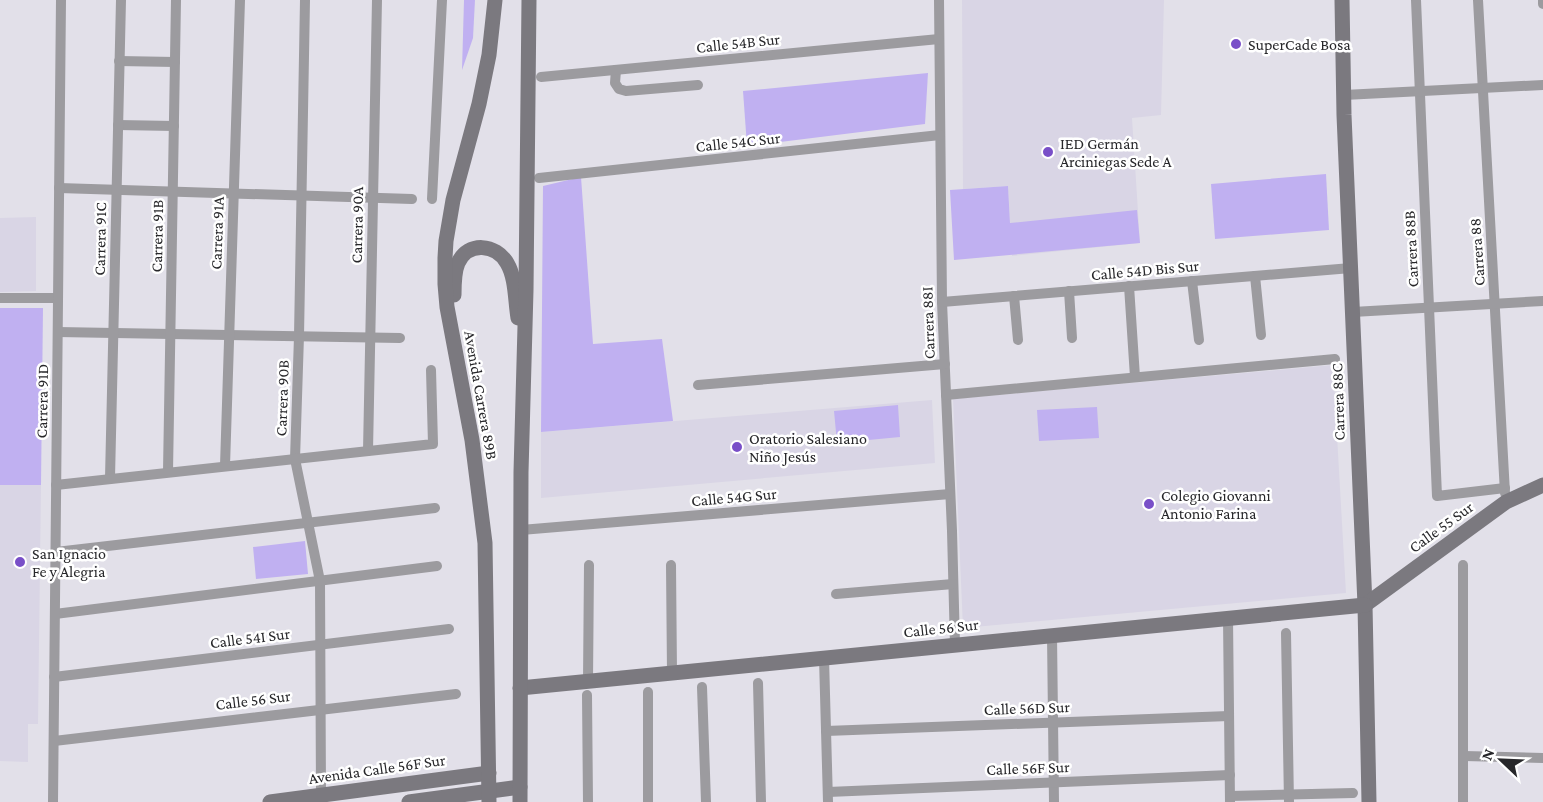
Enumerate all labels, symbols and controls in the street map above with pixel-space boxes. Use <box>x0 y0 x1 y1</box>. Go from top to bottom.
street label: Calle 54B Sur <box>695 30 781 56</box>
place label: SuperCade Bosa <box>1248 36 1351 54</box>
marker: SuperCade Bosa <box>1229 37 1243 51</box>
street label: Calle 54C Sur <box>695 129 781 155</box>
place label: IED Germán Arciniegas Sede A <box>1060 135 1172 171</box>
marker: IED Germán Arciniegas Sede A <box>1041 145 1055 159</box>
street label: Carrera 90A <box>348 186 366 264</box>
street label: Carrera 91A <box>207 195 227 270</box>
street label: Carrera 91B <box>148 199 166 273</box>
street label: Carrera 91C <box>91 202 109 276</box>
street label: Carrera 88B <box>1400 210 1421 288</box>
street label: Carrera 88 <box>1466 218 1488 286</box>
street label: Calle 54D Bis Sur <box>1090 257 1200 283</box>
street label: Carrera 88I <box>918 286 938 360</box>
street label: Avenida Carrera 89B <box>461 329 501 461</box>
street label: Carrera 90B <box>272 359 292 437</box>
street label: Carrera 88C <box>1328 363 1348 441</box>
street label: Carrera 91D <box>33 364 51 438</box>
place label: Oratorio Salesiano Niño Jesús <box>749 430 867 466</box>
marker: Oratorio Salesiano Niño Jesús <box>730 440 744 454</box>
street label: Calle 54G Sur <box>691 485 778 509</box>
place label: Colegio Giovanni Antonio Farina <box>1161 487 1271 522</box>
marker: Colegio Giovanni Antonio Farina <box>1142 497 1156 511</box>
street label: Calle 55 Sur <box>1406 498 1477 556</box>
place label: San Ignacio Fe y Alegria <box>32 545 106 581</box>
marker: San Ignacio Fe y Alegria <box>13 555 27 569</box>
street label: Calle 56 Sur <box>903 616 980 640</box>
street label: Calle 54I Sur <box>209 625 291 651</box>
street label: Calle 56 Sur <box>214 687 292 713</box>
street label: Calle 56D Sur <box>984 698 1071 718</box>
north arrow <box>1471 730 1531 790</box>
text: N <box>1478 746 1498 763</box>
street label: Avenida Calle 56F Sur <box>307 751 447 787</box>
street label: Calle 56F Sur <box>986 758 1070 778</box>

